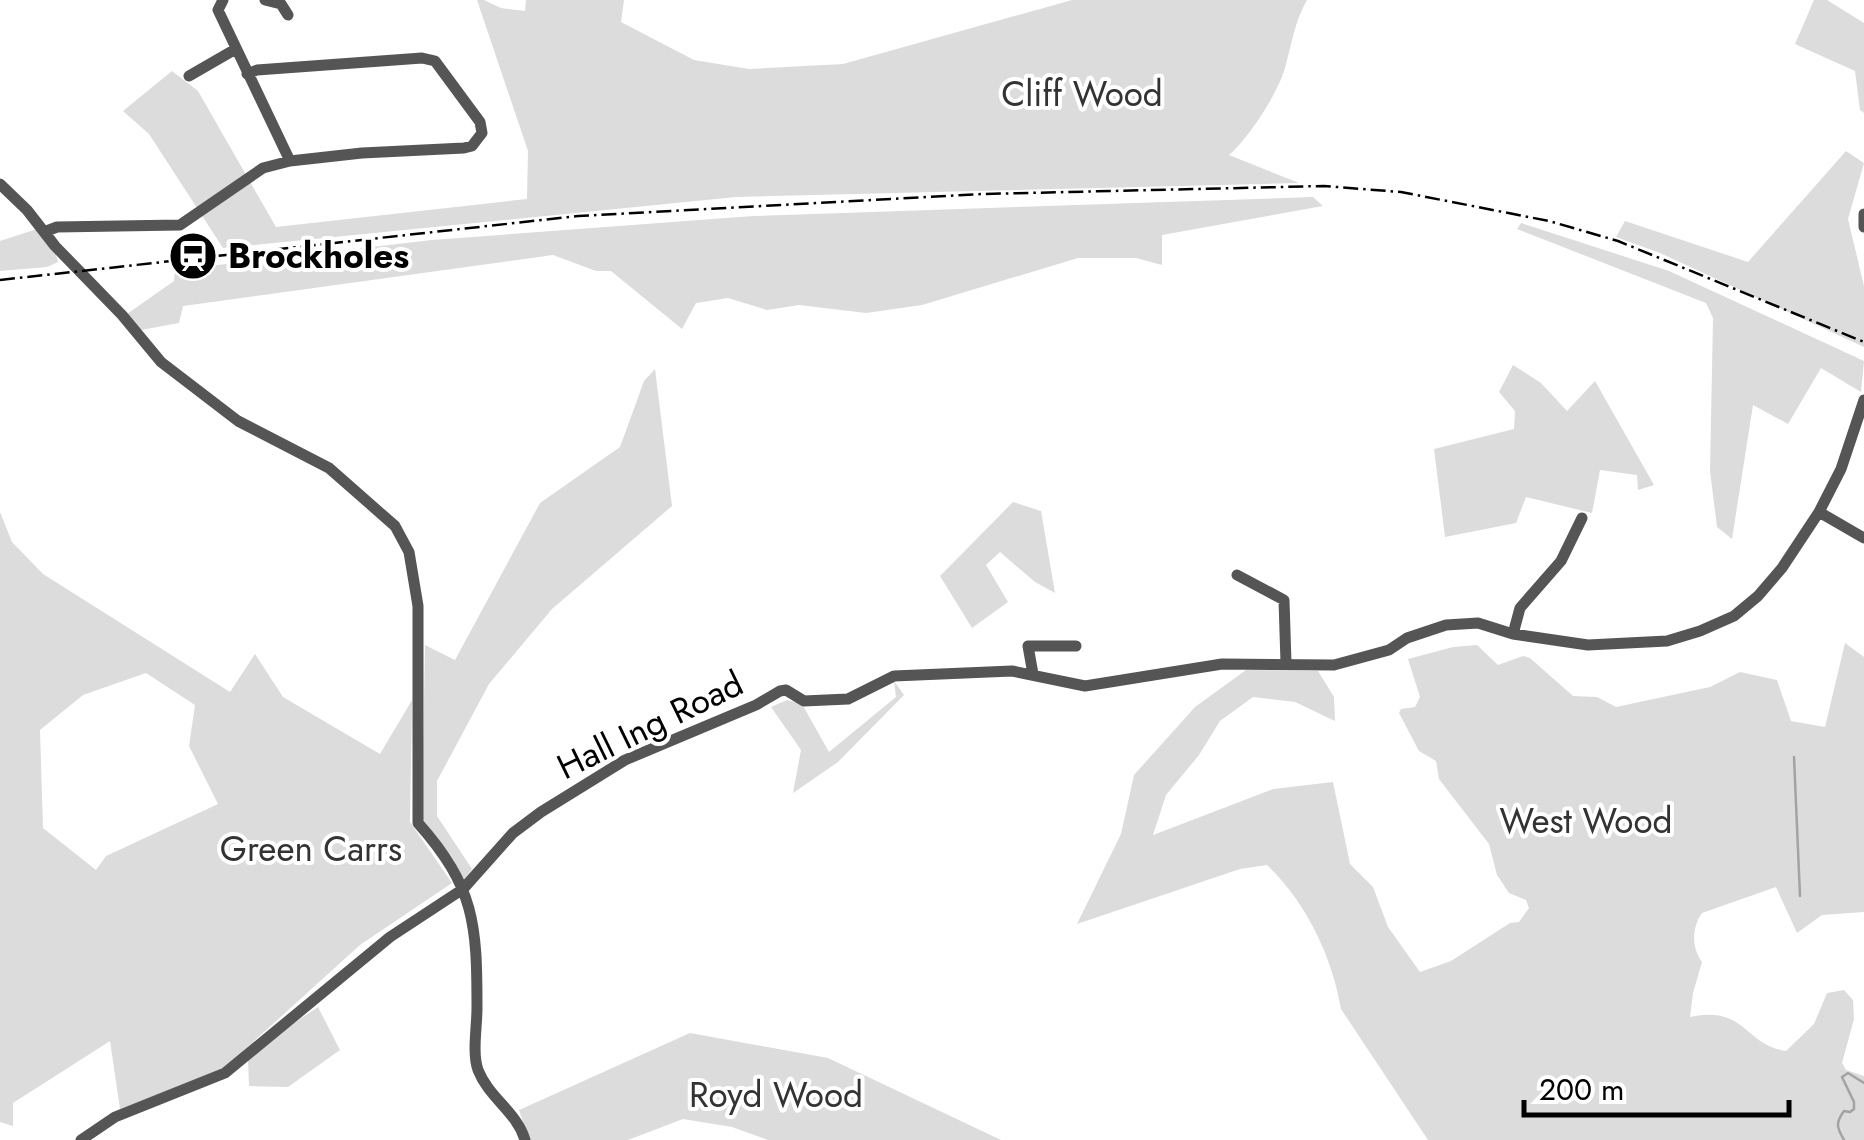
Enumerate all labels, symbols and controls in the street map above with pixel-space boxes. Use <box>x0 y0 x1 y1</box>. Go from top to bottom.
park label: Cliff Wood <box>1001 69 1163 119</box>
station icon: Brockholes <box>167 230 219 282</box>
place label: Brockholes <box>228 231 409 281</box>
street label: Hall Ing Road <box>549 658 751 792</box>
park label: West Wood <box>1500 796 1672 846</box>
park label: Green Carrs <box>220 824 402 874</box>
scale bar <box>1524 1055 1789 1117</box>
text: 200 m <box>1539 1068 1624 1111</box>
park label: Royd Wood <box>689 1070 863 1120</box>

